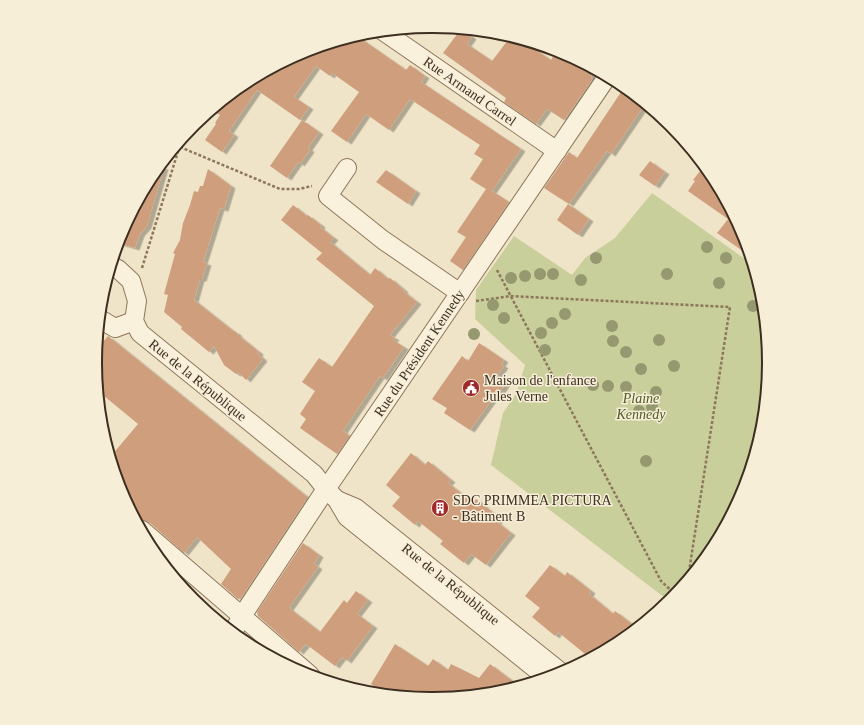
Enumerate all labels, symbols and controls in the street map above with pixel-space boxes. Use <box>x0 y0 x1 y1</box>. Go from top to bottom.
street label: Rue Armand Carrel <box>421 54 519 129</box>
street label: Rue du Président Kennedy <box>371 287 467 420</box>
street label: Rue de la République <box>146 337 249 424</box>
place label: Maison de l'enfance Jules Verne <box>484 373 596 404</box>
public building icon: Maison de l'enfance Jules Verne <box>461 378 481 398</box>
park label: Plaine Kennedy <box>616 391 666 422</box>
place label: SDC PRIMMEA PICTURA - Bâtiment B <box>453 493 613 524</box>
building icon: SDC PRIMMEA PICTURA - Bâtiment B <box>430 498 450 518</box>
street label: Rue de la République <box>399 541 502 628</box>

